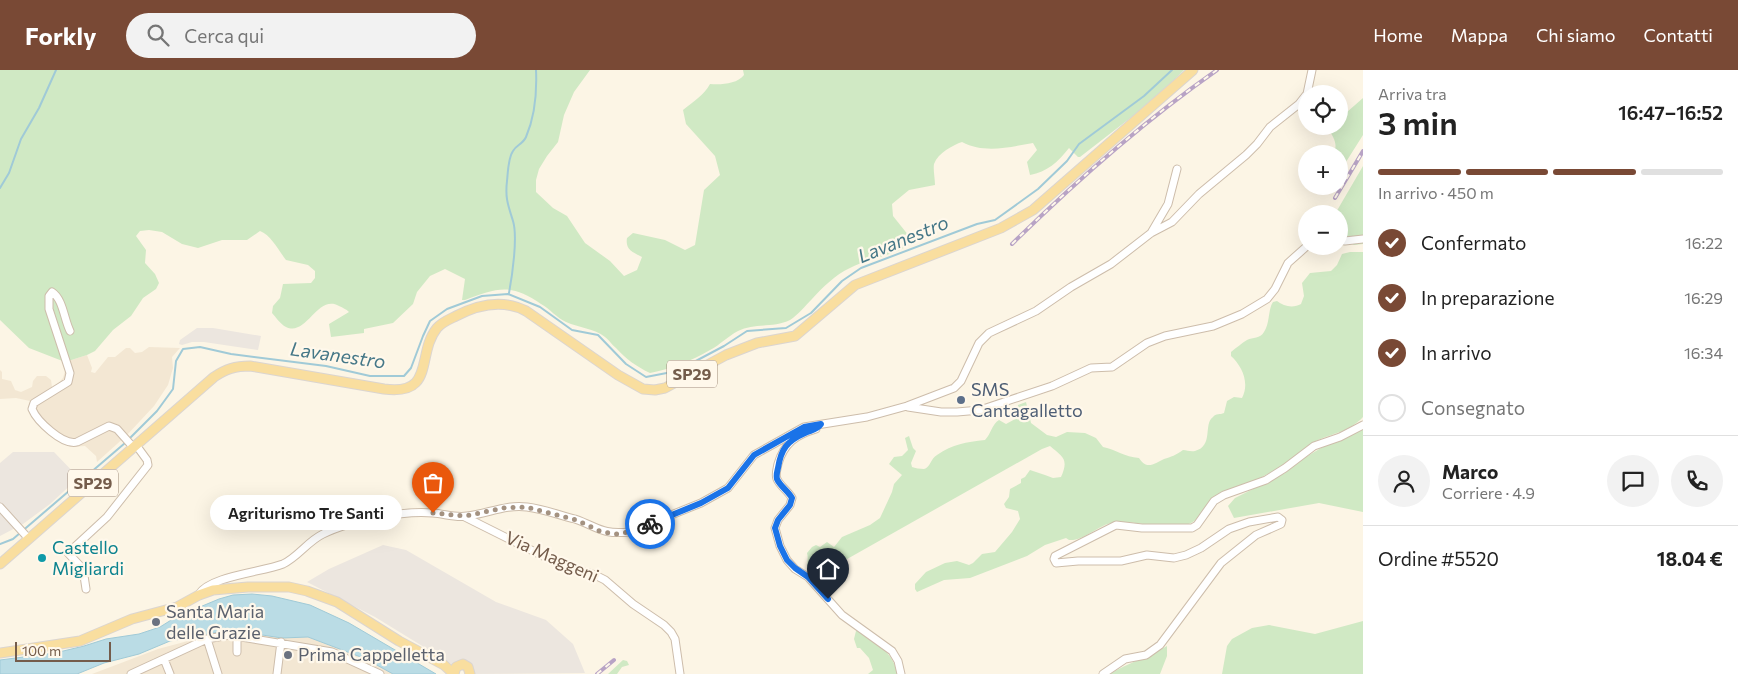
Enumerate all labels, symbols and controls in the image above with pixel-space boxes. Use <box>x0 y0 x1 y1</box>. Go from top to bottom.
search box <box>126 13 476 58</box>
text: Forkly <box>25 21 96 50</box>
icon: search <box>144 21 172 49</box>
text: Cerca qui <box>184 24 264 47</box>
text: Home <box>1373 24 1423 46</box>
text: Mappa <box>1451 24 1508 46</box>
text: Chi siamo <box>1536 24 1615 46</box>
text: Contatti <box>1643 24 1713 46</box>
text: Arriva tra <box>1378 84 1447 103</box>
map controls <box>1298 85 1348 255</box>
button: locate <box>1298 85 1348 135</box>
text: 16:47–16:52 <box>1618 101 1723 124</box>
text: 3 min <box>1378 102 1458 142</box>
button: + <box>1298 145 1348 195</box>
text: In arrivo · 450 m <box>1378 183 1494 202</box>
button: − <box>1298 205 1348 255</box>
water label: Lavanestro <box>854 210 952 267</box>
icon: check <box>1378 229 1406 257</box>
text: Confermato <box>1421 231 1526 254</box>
text: 16:22 <box>1685 233 1723 252</box>
icon: check <box>1378 284 1406 312</box>
text: In preparazione <box>1421 286 1554 309</box>
text: 16:29 <box>1684 288 1723 307</box>
water label: Lavanestro <box>289 336 387 373</box>
icon: check <box>1378 339 1406 367</box>
text: In arrivo <box>1421 341 1492 364</box>
text: 16:34 <box>1684 343 1723 362</box>
road number: SP29 <box>667 360 717 388</box>
place label: SMS Cantagalletto <box>971 378 1083 421</box>
marker: SMS Cantagalletto <box>955 394 967 406</box>
text: Consegnato <box>1421 396 1525 419</box>
button: person <box>1378 455 1430 507</box>
button: chat <box>1607 455 1659 507</box>
button: phone <box>1671 455 1723 507</box>
text: Marco <box>1442 460 1498 483</box>
pin <box>412 462 454 513</box>
road number: SP29 <box>68 469 118 496</box>
icon: bag <box>419 469 447 497</box>
text: Corriere · 4.9 <box>1442 483 1535 502</box>
callout: Agriturismo Tre Santi <box>210 496 403 530</box>
courier <box>625 499 675 549</box>
text: Agriturismo Tre Santi <box>228 503 384 522</box>
icon: bike <box>636 510 664 538</box>
street label: Via Maggeni <box>502 526 603 586</box>
place label: Castello Migliardi <box>52 536 124 579</box>
text: Ordine #5520 <box>1378 547 1499 570</box>
text: 18.04 € <box>1657 547 1723 570</box>
pin <box>807 548 849 599</box>
marker: Castello Migliardi <box>36 552 48 564</box>
icon: home <box>814 555 842 583</box>
place label: Santa Maria delle Grazie <box>166 600 264 643</box>
marker: Santa Maria delle Grazie <box>150 616 162 628</box>
scale bar <box>15 639 111 662</box>
text: 100 m <box>22 642 61 659</box>
place label: Prima Cappelletta <box>298 643 445 665</box>
marker: Prima Cappelletta <box>282 649 294 661</box>

